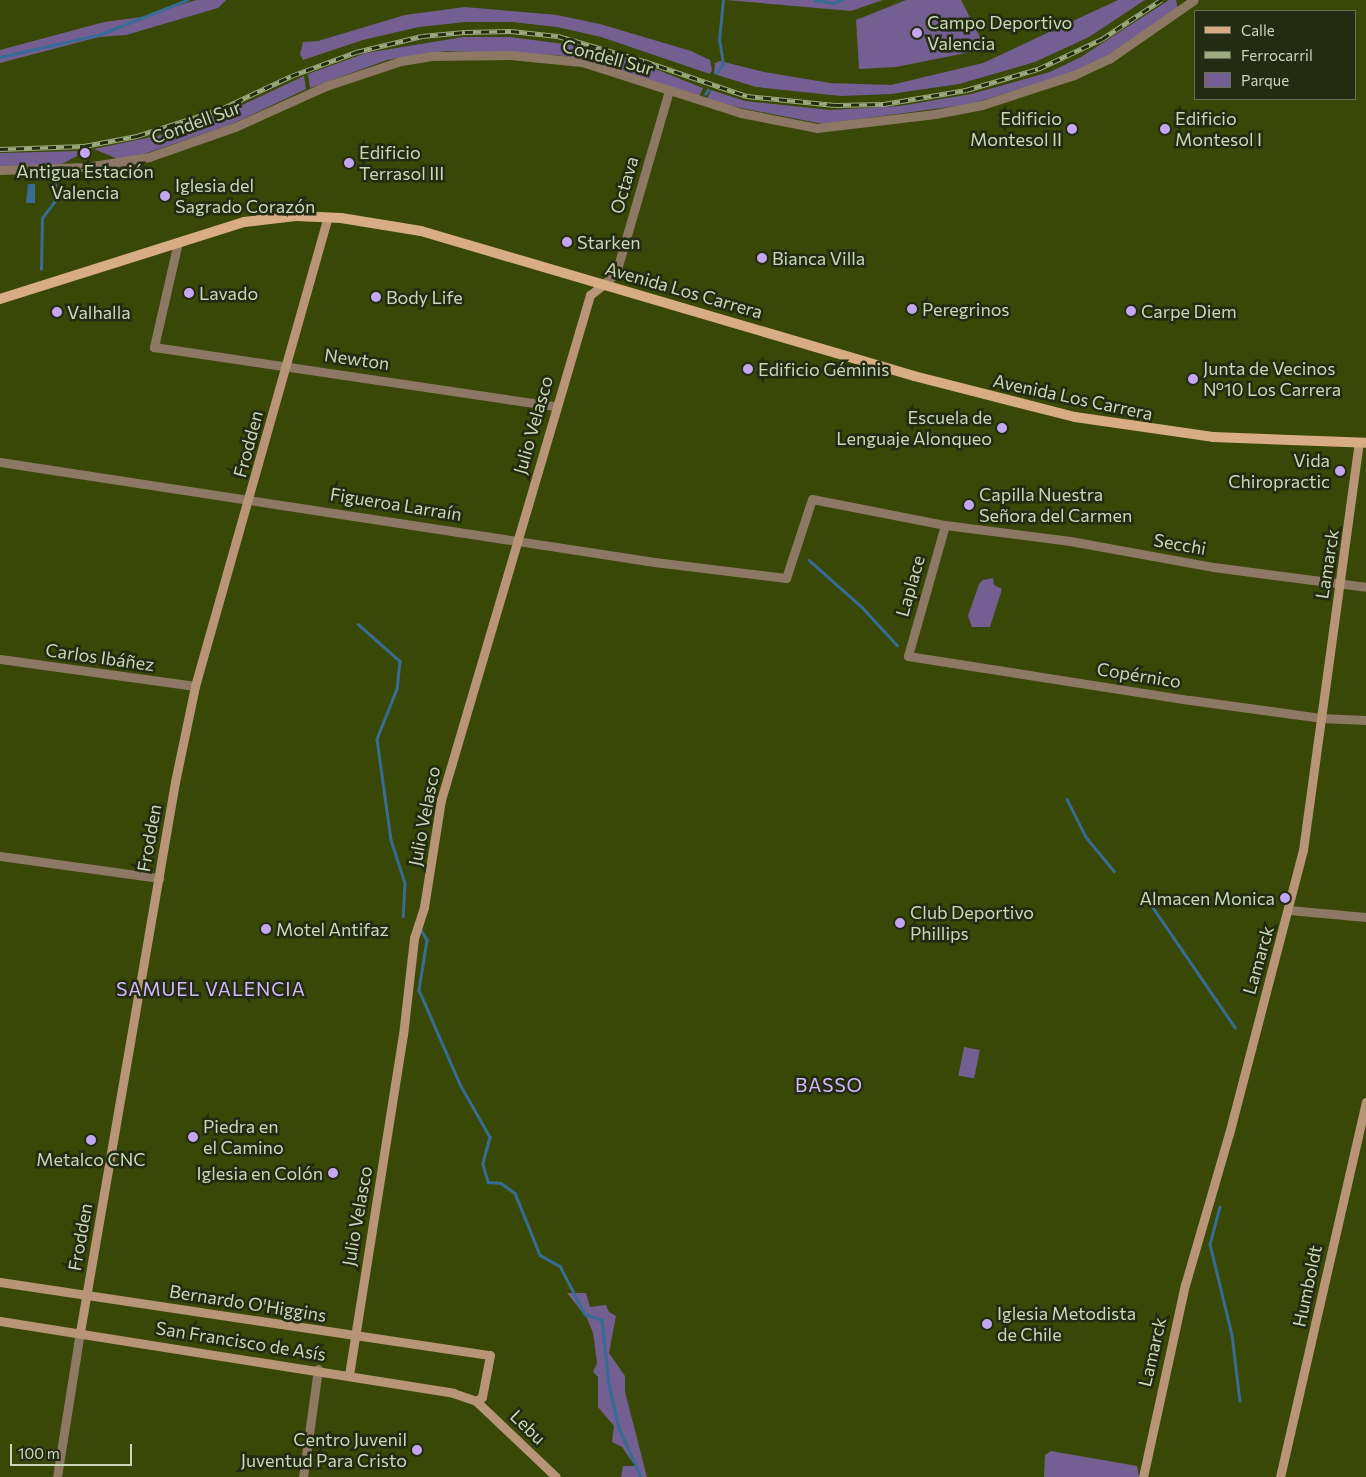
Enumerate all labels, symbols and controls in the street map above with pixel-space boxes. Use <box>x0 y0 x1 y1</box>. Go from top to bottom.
legend <box>1194 10 1356 100</box>
place label: Campo Deportivo Valencia <box>927 12 1072 54</box>
text: Calle <box>1241 21 1275 39</box>
marker: Campo Deportivo Valencia <box>911 27 923 39</box>
street label: Condell Sur <box>560 34 656 80</box>
text: Ferrocarril <box>1241 46 1313 64</box>
text: Parque <box>1241 71 1289 89</box>
street label: Condell Sur <box>148 96 244 148</box>
place label: Edificio Montesol II <box>970 108 1062 150</box>
place label: Edificio Montesol I <box>1175 108 1262 150</box>
marker: Edificio Montesol II <box>1066 123 1078 135</box>
marker: Edificio Montesol I <box>1159 123 1171 135</box>
place label: Edificio Terrasol III <box>359 142 444 184</box>
marker: Antigua Estación Valencia <box>79 147 91 159</box>
street label: Octava <box>606 154 642 216</box>
marker: Edificio Terrasol III <box>343 157 355 169</box>
place label: Antigua Estación Valencia <box>16 161 154 203</box>
place label: Iglesia del Sagrado Corazón <box>175 175 315 218</box>
marker: Iglesia del Sagrado Corazón <box>159 190 171 202</box>
place label: Starken <box>577 231 641 253</box>
marker: Starken <box>561 236 573 248</box>
place label: Bianca Villa <box>772 247 865 269</box>
marker: Bianca Villa <box>756 252 768 264</box>
street label: Avenida Los Carrera <box>603 257 765 323</box>
place label: Lavado <box>199 282 258 304</box>
place label: Body Life <box>386 286 463 308</box>
marker: Lavado <box>183 287 195 299</box>
marker: Body Life <box>370 291 382 303</box>
place label: Peregrinos <box>922 298 1010 320</box>
place label: Carpe Diem <box>1141 300 1237 322</box>
place label: Valhalla <box>67 301 131 323</box>
marker: Peregrinos <box>906 303 918 315</box>
marker: Carpe Diem <box>1125 305 1137 317</box>
marker: Valhalla <box>51 306 63 318</box>
street label: Newton <box>323 344 391 374</box>
place label: Edificio Géminis <box>758 358 889 380</box>
place label: Junta de Vecinos Nº10 Los Carrera <box>1203 358 1341 400</box>
marker: Edificio Géminis <box>742 363 754 375</box>
street label: Avenida Los Carrera <box>991 370 1155 424</box>
street label: Julio Velasco <box>509 373 557 477</box>
marker: Junta de Vecinos Nº10 Los Carrera <box>1187 373 1199 385</box>
place label: Escuela de Lenguaje Alonqueo <box>836 407 992 449</box>
street label: Frodden <box>229 408 267 480</box>
marker: Escuela de Lenguaje Alonqueo <box>996 422 1008 434</box>
place label: Vida Chiropractic <box>1228 450 1330 492</box>
marker: Vida Chiropractic <box>1334 465 1346 477</box>
street label: Figueroa Larraín <box>329 483 463 525</box>
place label: Capilla Nuestra Señora del Carmen <box>979 484 1132 526</box>
marker: Capilla Nuestra Señora del Carmen <box>963 499 975 511</box>
street label: Lamarck <box>1311 528 1343 600</box>
street label: Secchi <box>1152 529 1208 559</box>
street label: Laplace <box>891 553 929 619</box>
street label: Carlos Ibáñez <box>44 639 156 675</box>
street label: Copérnico <box>1095 658 1183 692</box>
street label: Julio Velasco <box>404 764 444 868</box>
street label: Frodden <box>132 802 166 874</box>
place label: Almacen Monica <box>1140 887 1275 909</box>
marker: Almacen Monica <box>1279 892 1291 904</box>
place label: Club Deportivo Phillips <box>910 902 1034 944</box>
marker: Club Deportivo Phillips <box>894 917 906 929</box>
place label: Motel Antifaz <box>276 918 389 940</box>
marker: Motel Antifaz <box>260 923 272 935</box>
street label: Lamarck <box>1238 923 1278 997</box>
district label: SAMUEL VALENCIA <box>114 978 308 1000</box>
district label: BASSO <box>794 1074 864 1096</box>
place label: Piedra en el Camino <box>203 1116 284 1158</box>
marker: Piedra en el Camino <box>187 1131 199 1143</box>
marker: Metalco CNC <box>85 1134 97 1146</box>
place label: Metalco CNC <box>36 1148 146 1170</box>
place label: Iglesia en Colón <box>196 1162 323 1184</box>
street label: Julio Velasco <box>338 1164 376 1268</box>
marker: Iglesia en Colón <box>327 1167 339 1179</box>
street label: Frodden <box>63 1201 97 1273</box>
street label: Humboldt <box>1288 1243 1326 1329</box>
street label: Bernardo O'Higgins <box>168 1280 328 1326</box>
place label: Iglesia Metodista de Chile <box>997 1303 1136 1346</box>
street label: Lamarck <box>1134 1315 1170 1389</box>
street label: San Francisco de Asís <box>154 1317 328 1365</box>
marker: Iglesia Metodista de Chile <box>981 1318 993 1330</box>
street label: Lebu <box>506 1405 550 1449</box>
place label: Centro Juvenil Juventud Para Cristo <box>241 1429 407 1472</box>
scale bar <box>12 1434 135 1466</box>
text: 100 m <box>18 1444 60 1462</box>
marker: Centro Juvenil Juventud Para Cristo <box>411 1444 423 1456</box>

